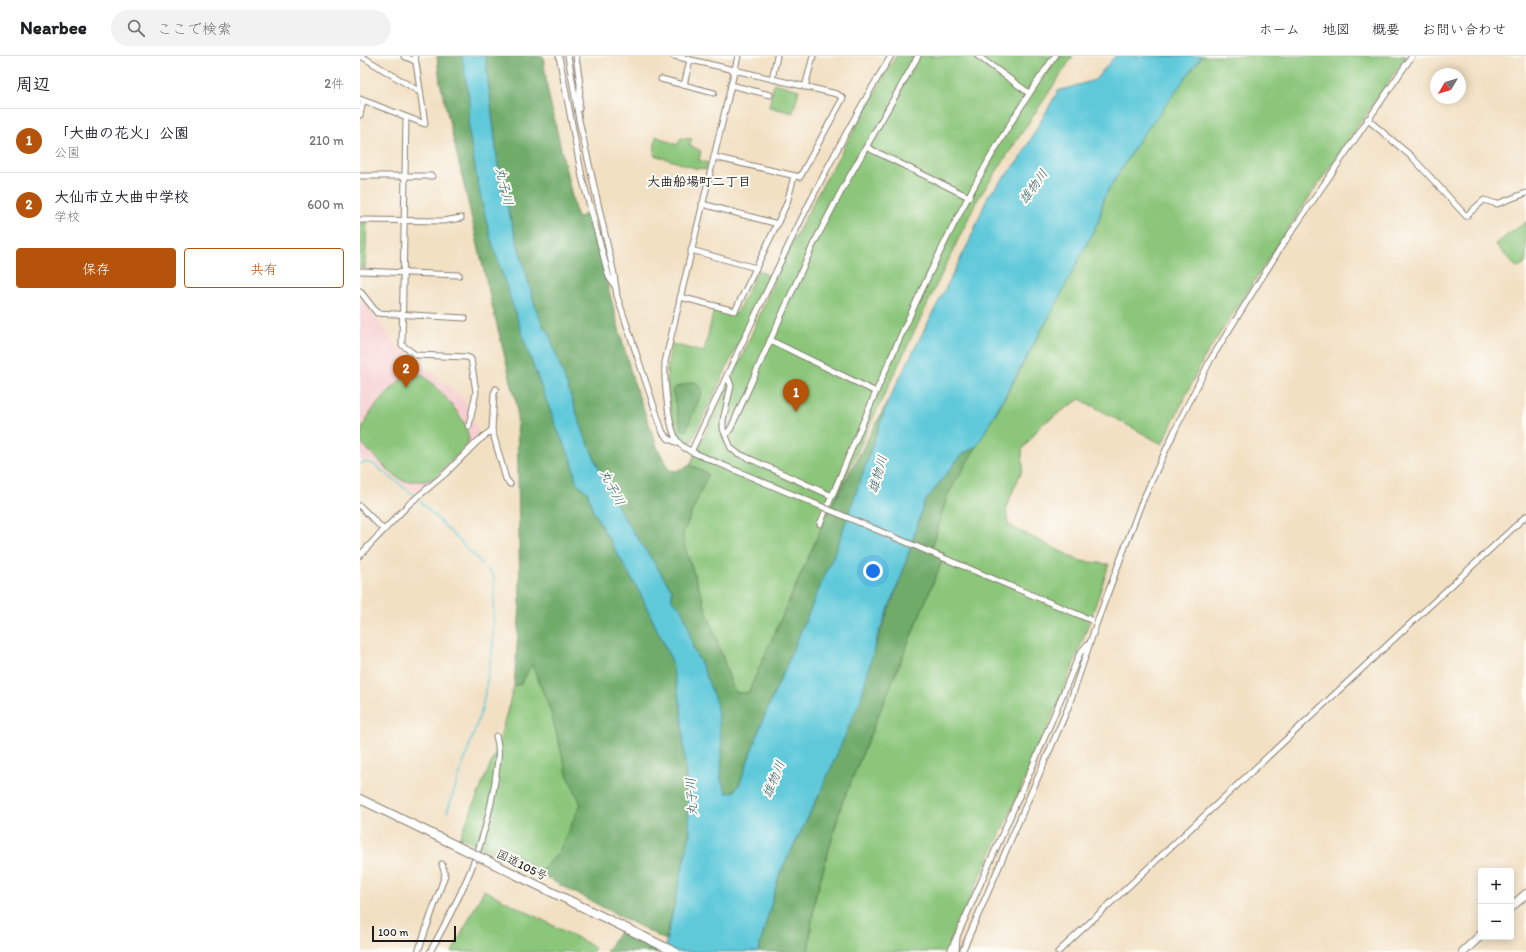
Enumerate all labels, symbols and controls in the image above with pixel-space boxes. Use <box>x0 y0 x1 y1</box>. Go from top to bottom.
search box <box>111 10 391 46</box>
text: Nearbee <box>20 16 87 39</box>
icon: search <box>125 17 147 39</box>
text: ここで検索 <box>157 20 232 38</box>
text: ホーム <box>1259 21 1300 38</box>
text: 地図 <box>1322 21 1350 38</box>
text: 概要 <box>1372 21 1400 38</box>
text: お問い合わせ <box>1422 21 1506 38</box>
north arrow <box>1430 68 1466 104</box>
text: 周辺 <box>16 74 50 94</box>
text: 2件 <box>324 76 344 91</box>
text: 「大曲の花火」公園 <box>54 124 189 142</box>
text: 1 <box>26 133 32 148</box>
text: 210 m <box>309 133 344 148</box>
text: 公園 <box>54 145 80 160</box>
water label: 丸子川 <box>493 165 516 207</box>
water label: 雄物川 <box>1016 166 1051 206</box>
district label: 大曲船場町二丁目 <box>647 174 751 189</box>
text: 大仙市立大曲中学校 <box>54 188 189 206</box>
text: 2 <box>26 197 32 212</box>
text: 600 m <box>307 197 344 212</box>
text: 学校 <box>54 209 80 224</box>
button: 保存 <box>16 248 176 288</box>
button: 共有 <box>184 248 344 288</box>
pin: 2 <box>393 355 419 388</box>
pin: 1 <box>783 379 809 412</box>
water label: 雄物川 <box>865 453 890 495</box>
water label: 丸子川 <box>597 466 628 508</box>
your location <box>863 561 883 581</box>
water label: 雄物川 <box>759 758 788 800</box>
water label: 丸子川 <box>683 777 700 817</box>
street label: 国道105号 <box>494 847 550 883</box>
map controls <box>1478 868 1514 940</box>
button: + <box>1478 868 1514 904</box>
button: − <box>1478 904 1514 940</box>
scale bar <box>372 924 456 943</box>
text: 100 m <box>378 926 408 939</box>

